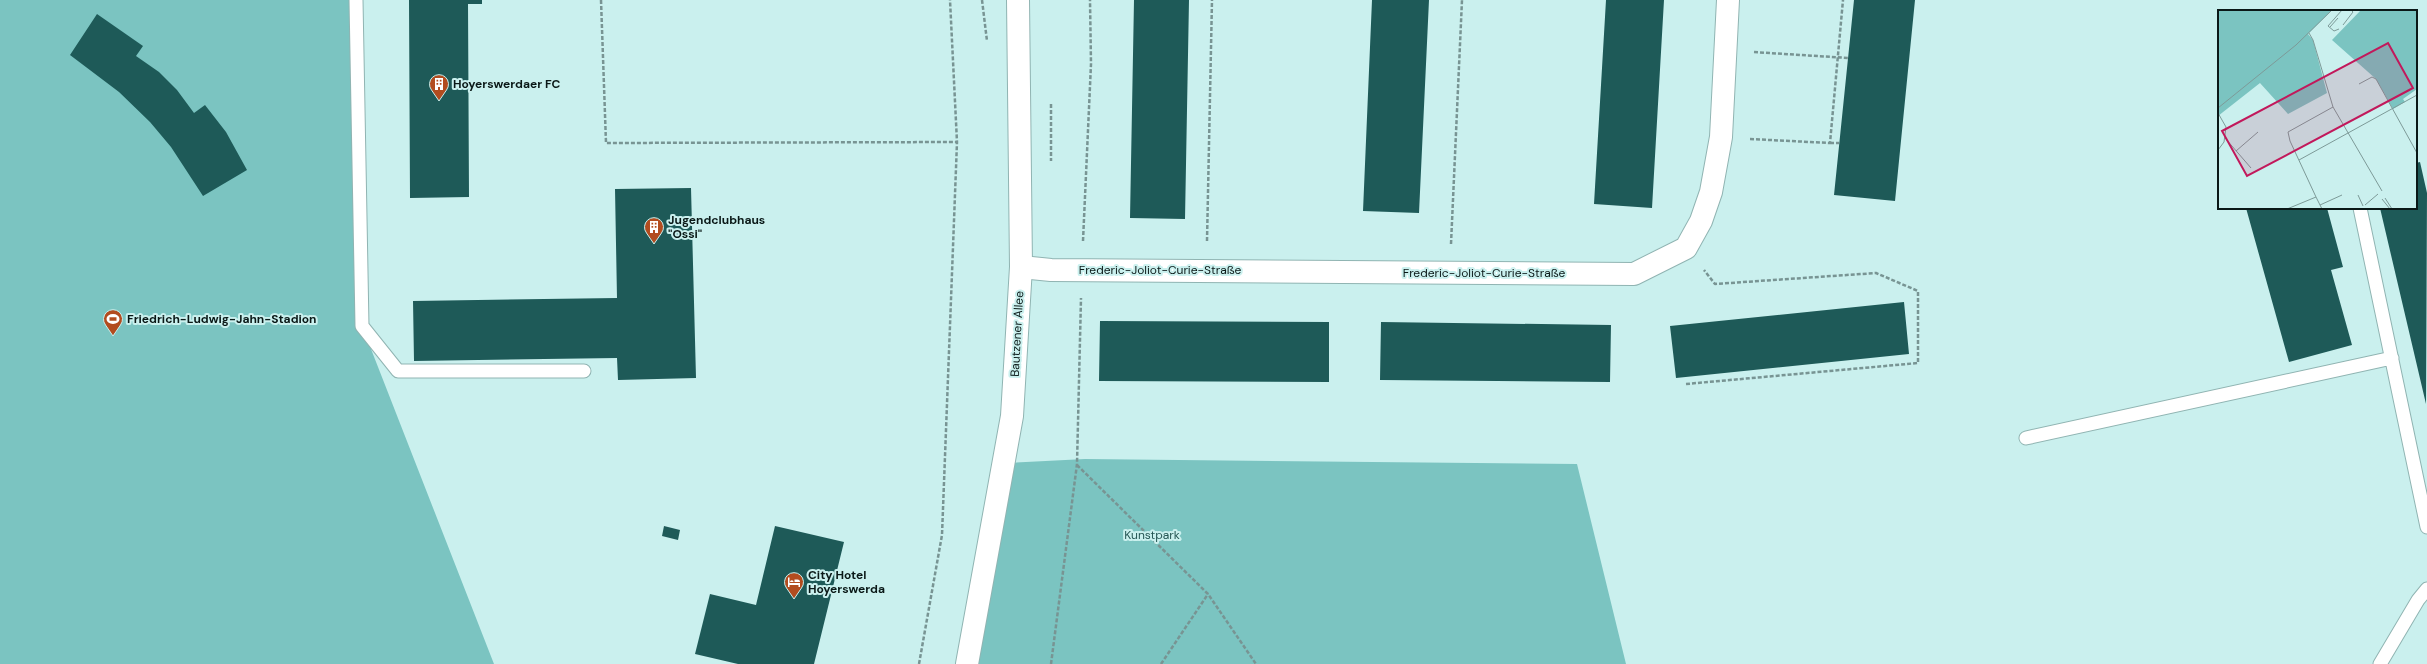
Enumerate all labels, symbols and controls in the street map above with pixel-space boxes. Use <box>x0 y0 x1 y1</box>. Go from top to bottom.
inset map <box>2218 10 2417 209</box>
building icon: Hoyerswerdaer FC <box>428 73 450 101</box>
place label: Hoyerswerdaer FC <box>453 76 561 92</box>
place label: Jugendclubhaus "Ossi" <box>668 212 765 242</box>
building icon: Jugendclubhaus "Ossi" <box>643 216 665 244</box>
street label: Frederic-Joliot-Curie-Straße <box>1079 262 1241 278</box>
street label: Frederic-Joliot-Curie-Straße <box>1403 265 1565 281</box>
street label: Bautzener Allee <box>1007 290 1027 377</box>
sports icon: Friedrich-Ludwig-Jahn-Stadion <box>102 308 124 336</box>
place label: Friedrich-Ludwig-Jahn-Stadion <box>127 311 317 327</box>
park label: Kunstpark <box>1124 527 1180 543</box>
place label: City Hotel Hoyerswerda <box>808 567 885 597</box>
hotel icon: City Hotel Hoyerswerda <box>783 571 805 599</box>

